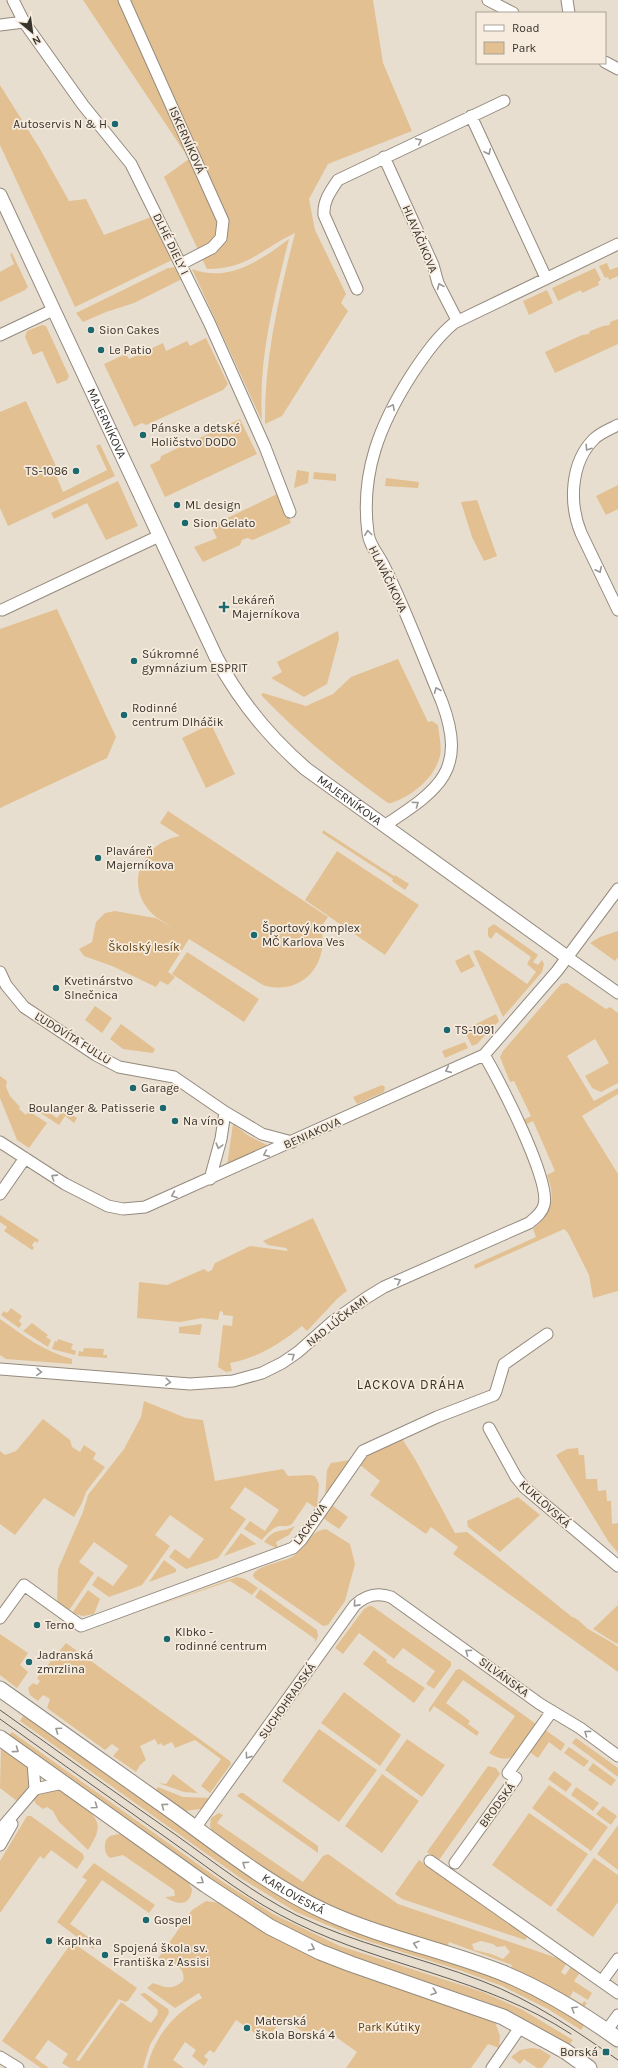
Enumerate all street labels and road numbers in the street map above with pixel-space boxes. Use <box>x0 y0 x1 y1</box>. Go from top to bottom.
street label: ISKERNÍKOVÁ <box>166 104 209 176</box>
street label: HLAVÁČIKOVA <box>399 203 442 275</box>
street label: DLHÉ DIELY I <box>150 210 193 277</box>
street label: MAJERNÍKOVA <box>84 386 129 461</box>
street label: HLAVÁČIKOVA <box>366 543 411 615</box>
street label: MAJERNÍKOVA <box>315 772 384 828</box>
street label: ĽUDOVÍTA FULLU <box>32 1008 114 1067</box>
street label: BENIAKOVA <box>281 1114 343 1152</box>
street label: NAD LÚČKAMI <box>303 1292 371 1349</box>
street label: KUKLOVSKÁ <box>517 1477 574 1531</box>
street label: LACKOVA <box>290 1500 330 1548</box>
street label: SILVÁNSKA <box>476 1653 532 1700</box>
street label: SUCHOHRADSKÁ <box>255 1660 319 1742</box>
street label: BRODSKÁ <box>475 1779 518 1830</box>
street label: KARLOVESKÁ <box>259 1871 327 1917</box>

